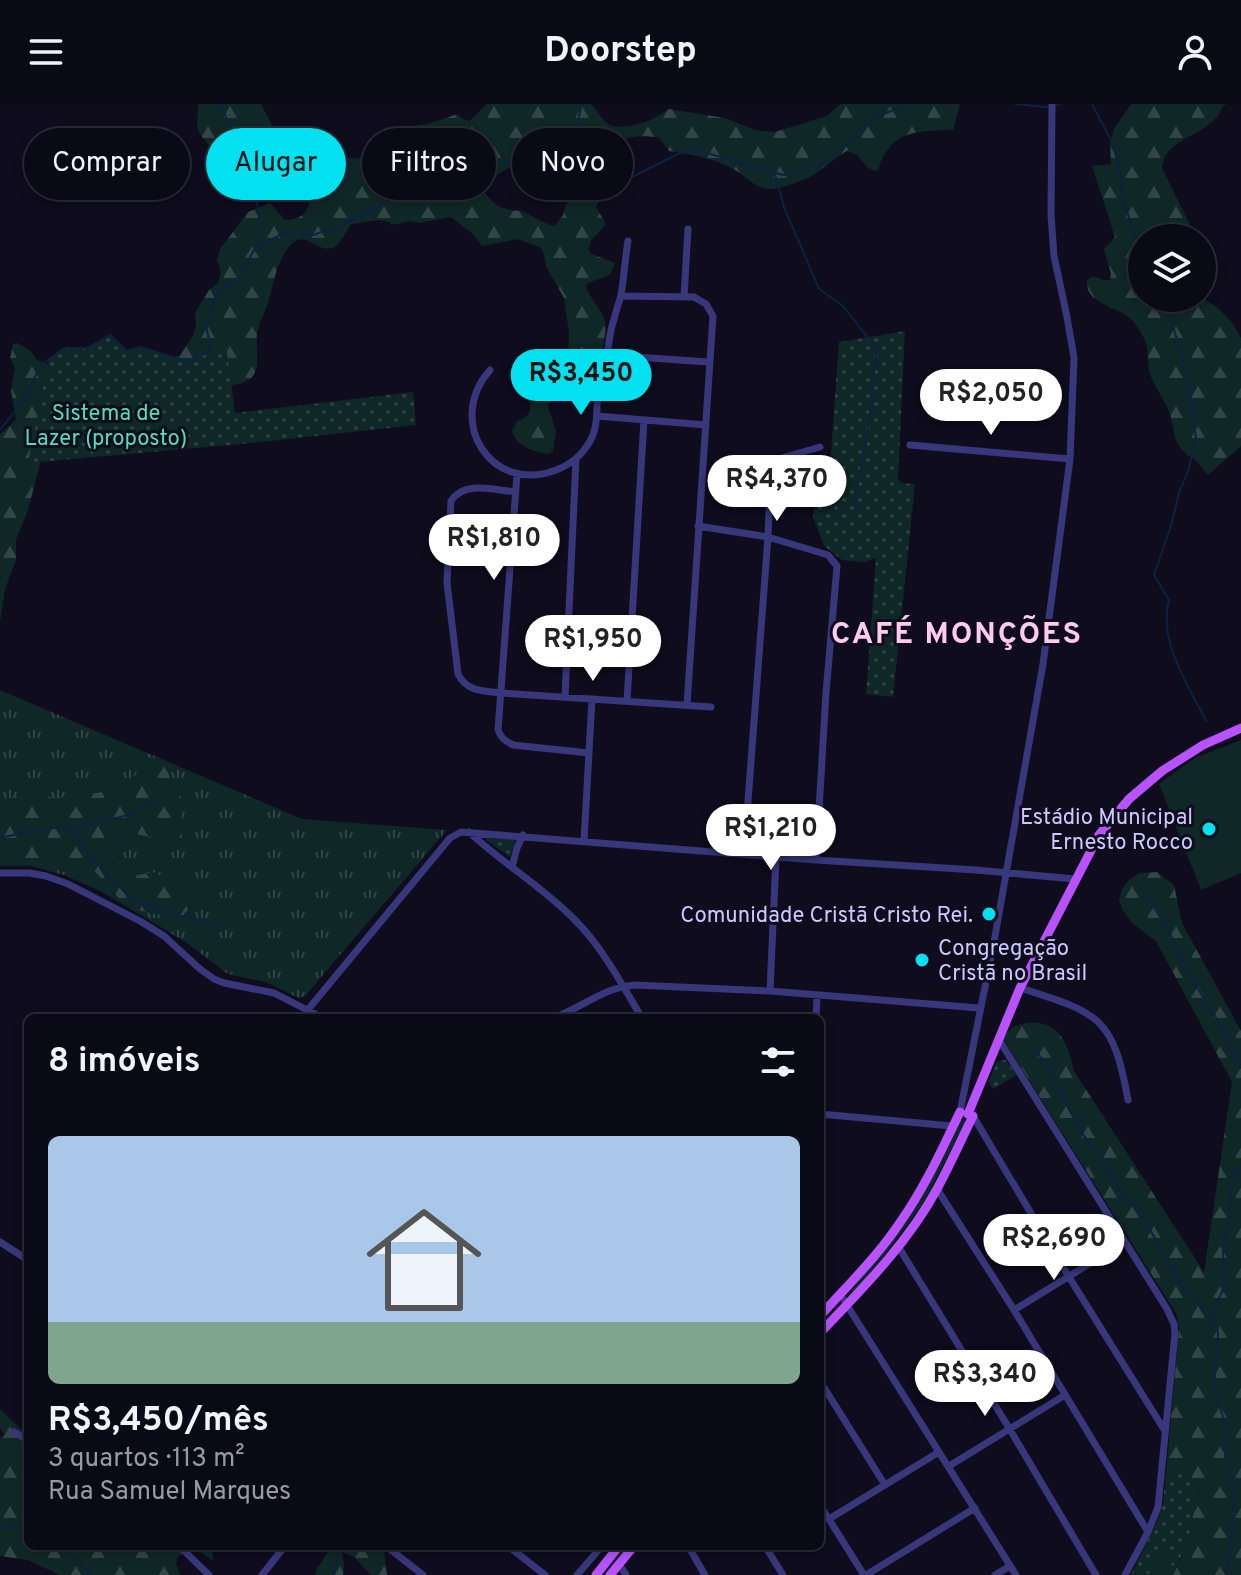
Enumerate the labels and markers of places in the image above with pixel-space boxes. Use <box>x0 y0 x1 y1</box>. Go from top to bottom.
pin: R$3,450 <box>507 349 655 417</box>
pin: R$2,050 <box>917 369 1065 437</box>
pin: R$4,370 <box>703 455 851 523</box>
pin: R$1,810 <box>420 514 568 582</box>
pin: R$1,950 <box>519 615 667 683</box>
pin: R$1,210 <box>697 804 845 872</box>
place label: Estádio Municipal Ernesto Rocco <box>1020 805 1193 857</box>
marker: Estádio Municipal Ernesto Rocco <box>1200 820 1218 838</box>
place label: Comunidade Cristã Cristo Rei. <box>680 903 973 930</box>
marker: Comunidade Cristã Cristo Rei. <box>980 905 998 923</box>
place label: Congregação Cristã no Brasil <box>938 936 1087 988</box>
marker: Congregação Cristã no Brasil <box>913 951 931 969</box>
pin: R$2,690 <box>980 1214 1128 1282</box>
pin: R$3,340 <box>911 1350 1059 1418</box>

